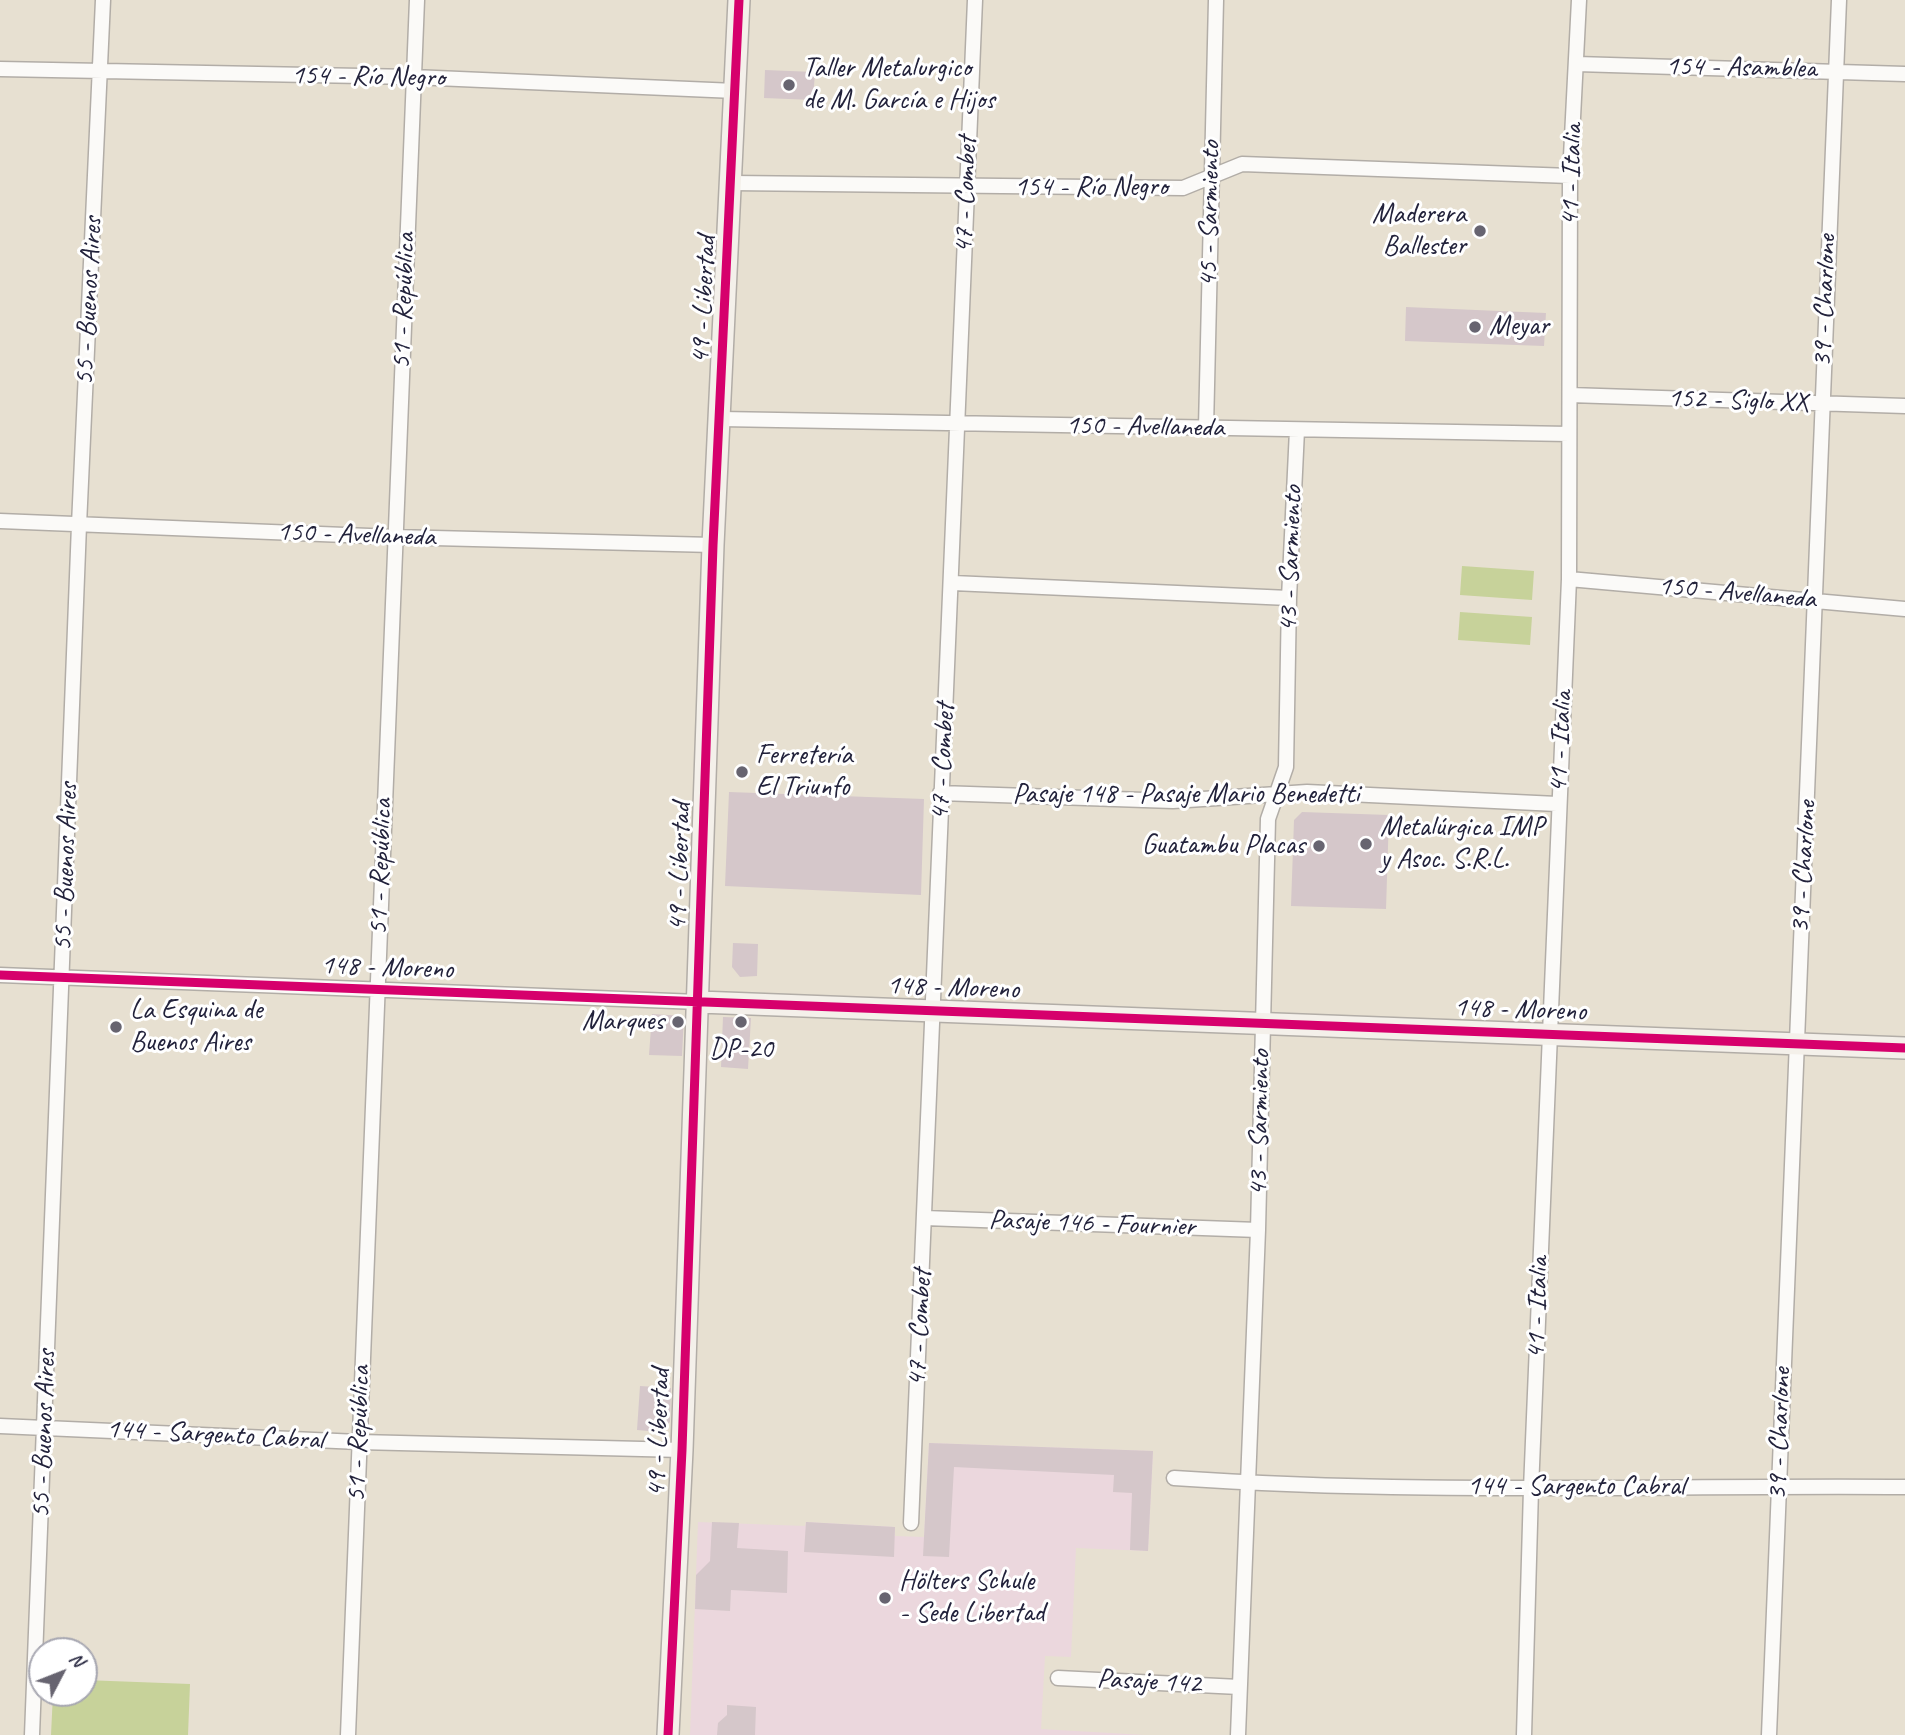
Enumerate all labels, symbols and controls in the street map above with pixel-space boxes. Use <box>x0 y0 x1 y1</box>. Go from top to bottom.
street label: 154 - Asamblea <box>1665 50 1817 86</box>
place label: Taller Metalurgico de M. García e Hijos <box>803 52 995 118</box>
street label: 154 - Río Negro <box>291 59 445 95</box>
marker: Taller Metalurgico de M. García e Hijos <box>781 77 797 93</box>
street label: 41 - Italia <box>1553 123 1591 227</box>
street label: 47 - Combet <box>947 136 985 254</box>
street label: 45 - Sarmiento <box>1192 140 1228 288</box>
street label: 154 - Río Negro <box>1014 171 1168 205</box>
place label: Maderera Ballester <box>1372 198 1466 264</box>
street label: 55 - Buenos Aires <box>68 216 110 386</box>
marker: Maderera Ballester <box>1472 223 1488 239</box>
street label: 51 - República <box>385 232 423 370</box>
street label: 39 - Charlone <box>1806 234 1844 368</box>
street label: 49 - Libertad <box>684 235 724 365</box>
place label: Meyar <box>1489 310 1549 344</box>
marker: Meyar <box>1467 319 1483 335</box>
street label: 152 - Siglo XX <box>1667 382 1809 420</box>
street label: 150 - Avellaneda <box>1066 409 1224 445</box>
street label: 43 - Sarmiento <box>1272 485 1310 633</box>
street label: 150 - Avellaneda <box>276 515 436 555</box>
street label: 150 - Avellaneda <box>1657 569 1817 617</box>
street label: 41 - Italia <box>1542 690 1580 794</box>
street label: 47 - Combet <box>923 703 963 821</box>
place label: Ferretería El Triunfo <box>756 739 853 805</box>
marker: Ferretería El Triunfo <box>734 764 750 780</box>
street label: Pasaje 148 - Pasaje Mario Benedetti <box>1012 778 1360 812</box>
street label: 55 - Buenos Aires <box>46 782 86 952</box>
street label: 51 - República <box>362 798 400 936</box>
street label: 39 - Charlone <box>1784 800 1824 934</box>
street label: 49 - Libertad <box>661 802 699 932</box>
place label: Metalúrgica IMP y Asoc. S.R.L. <box>1380 811 1544 877</box>
place label: Guatambu Placas <box>1142 829 1305 863</box>
marker: Metalúrgica IMP y Asoc. S.R.L. <box>1358 836 1374 852</box>
marker: Guatambu Placas <box>1311 838 1327 854</box>
street label: 148 - Moreno <box>320 949 454 987</box>
street label: 148 - Moreno <box>886 969 1020 1007</box>
street label: 148 - Moreno <box>1453 991 1587 1029</box>
place label: La Esquina de Buenos Aires <box>130 994 262 1060</box>
place label: Marques <box>582 1005 664 1039</box>
marker: Marques <box>670 1014 686 1030</box>
marker: DP-20 <box>733 1014 749 1030</box>
marker: La Esquina de Buenos Aires <box>108 1019 124 1035</box>
place label: DP-20 <box>709 1033 773 1067</box>
street label: 43 - Sarmiento <box>1242 1049 1278 1197</box>
street label: Pasaje 146 - Fournier <box>988 1204 1196 1244</box>
street label: 41 - Italia <box>1519 1256 1557 1360</box>
street label: 47 - Combet <box>900 1269 940 1387</box>
street label: 55 - Buenos Aires <box>24 1349 64 1519</box>
street label: 51 - República <box>340 1365 378 1503</box>
street label: 39 - Charlone <box>1761 1367 1799 1501</box>
street label: 49 - Libertad <box>640 1368 678 1498</box>
street label: 144 - Sargento Cabral <box>106 1413 324 1457</box>
street label: 144 - Sargento Cabral <box>1467 1470 1685 1504</box>
place label: Hölters Schule - Sede Libertad <box>899 1565 1044 1631</box>
marker: Hölters Schule - Sede Libertad <box>877 1590 893 1606</box>
north arrow <box>28 1637 98 1707</box>
text: N <box>64 1647 90 1672</box>
street label: Pasaje 142 <box>1096 1662 1202 1702</box>

